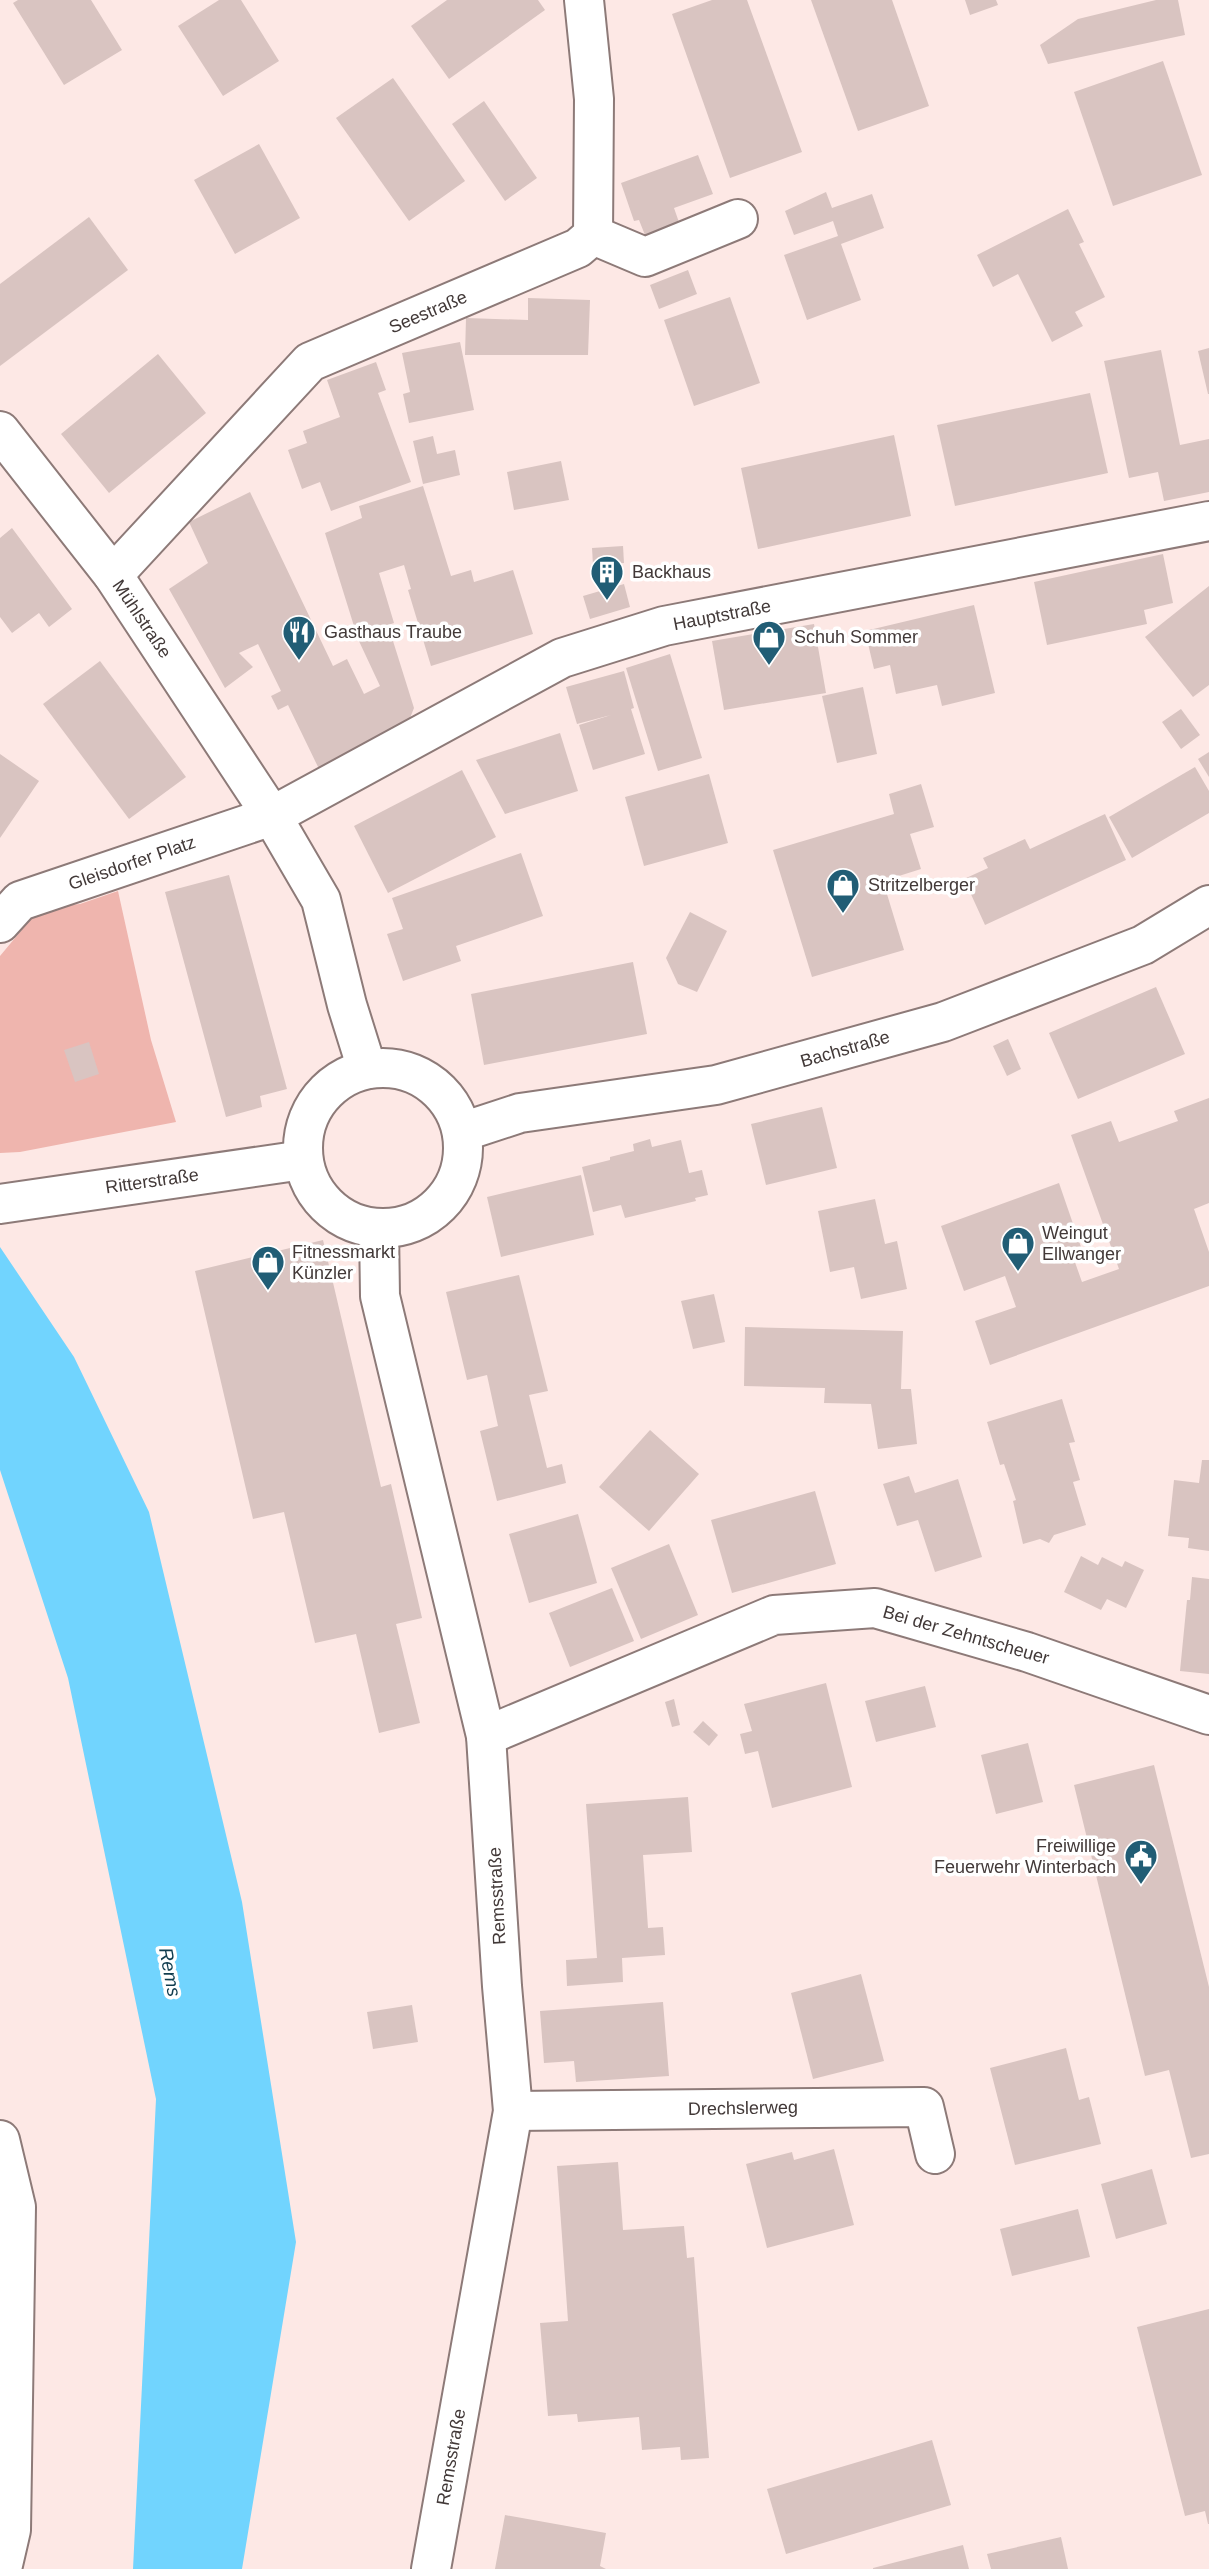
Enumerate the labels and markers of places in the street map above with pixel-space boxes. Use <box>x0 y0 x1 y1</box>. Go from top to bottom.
building icon: Backhaus <box>588 553 626 602</box>
place label: Backhaus <box>632 562 711 582</box>
restaurant icon: Gasthaus Traube <box>280 613 318 662</box>
shop icon: Schuh Sommer <box>750 618 788 667</box>
place label: Gasthaus Traube <box>324 622 462 642</box>
place label: Schuh Sommer <box>794 627 918 647</box>
shop icon: Stritzelberger <box>824 866 862 915</box>
place label: Stritzelberger <box>868 875 975 895</box>
place label: Weingut Ellwanger <box>1042 1223 1121 1264</box>
shop icon: Weingut Ellwanger <box>999 1224 1037 1273</box>
place label: Fitnessmarkt Künzler <box>292 1242 395 1283</box>
shop icon: Fitnessmarkt Künzler <box>249 1243 287 1292</box>
place label: Freiwillige Feuerwehr Winterbach <box>934 1836 1116 1877</box>
public building icon: Freiwillige Feuerwehr Winterbach <box>1122 1837 1160 1886</box>

